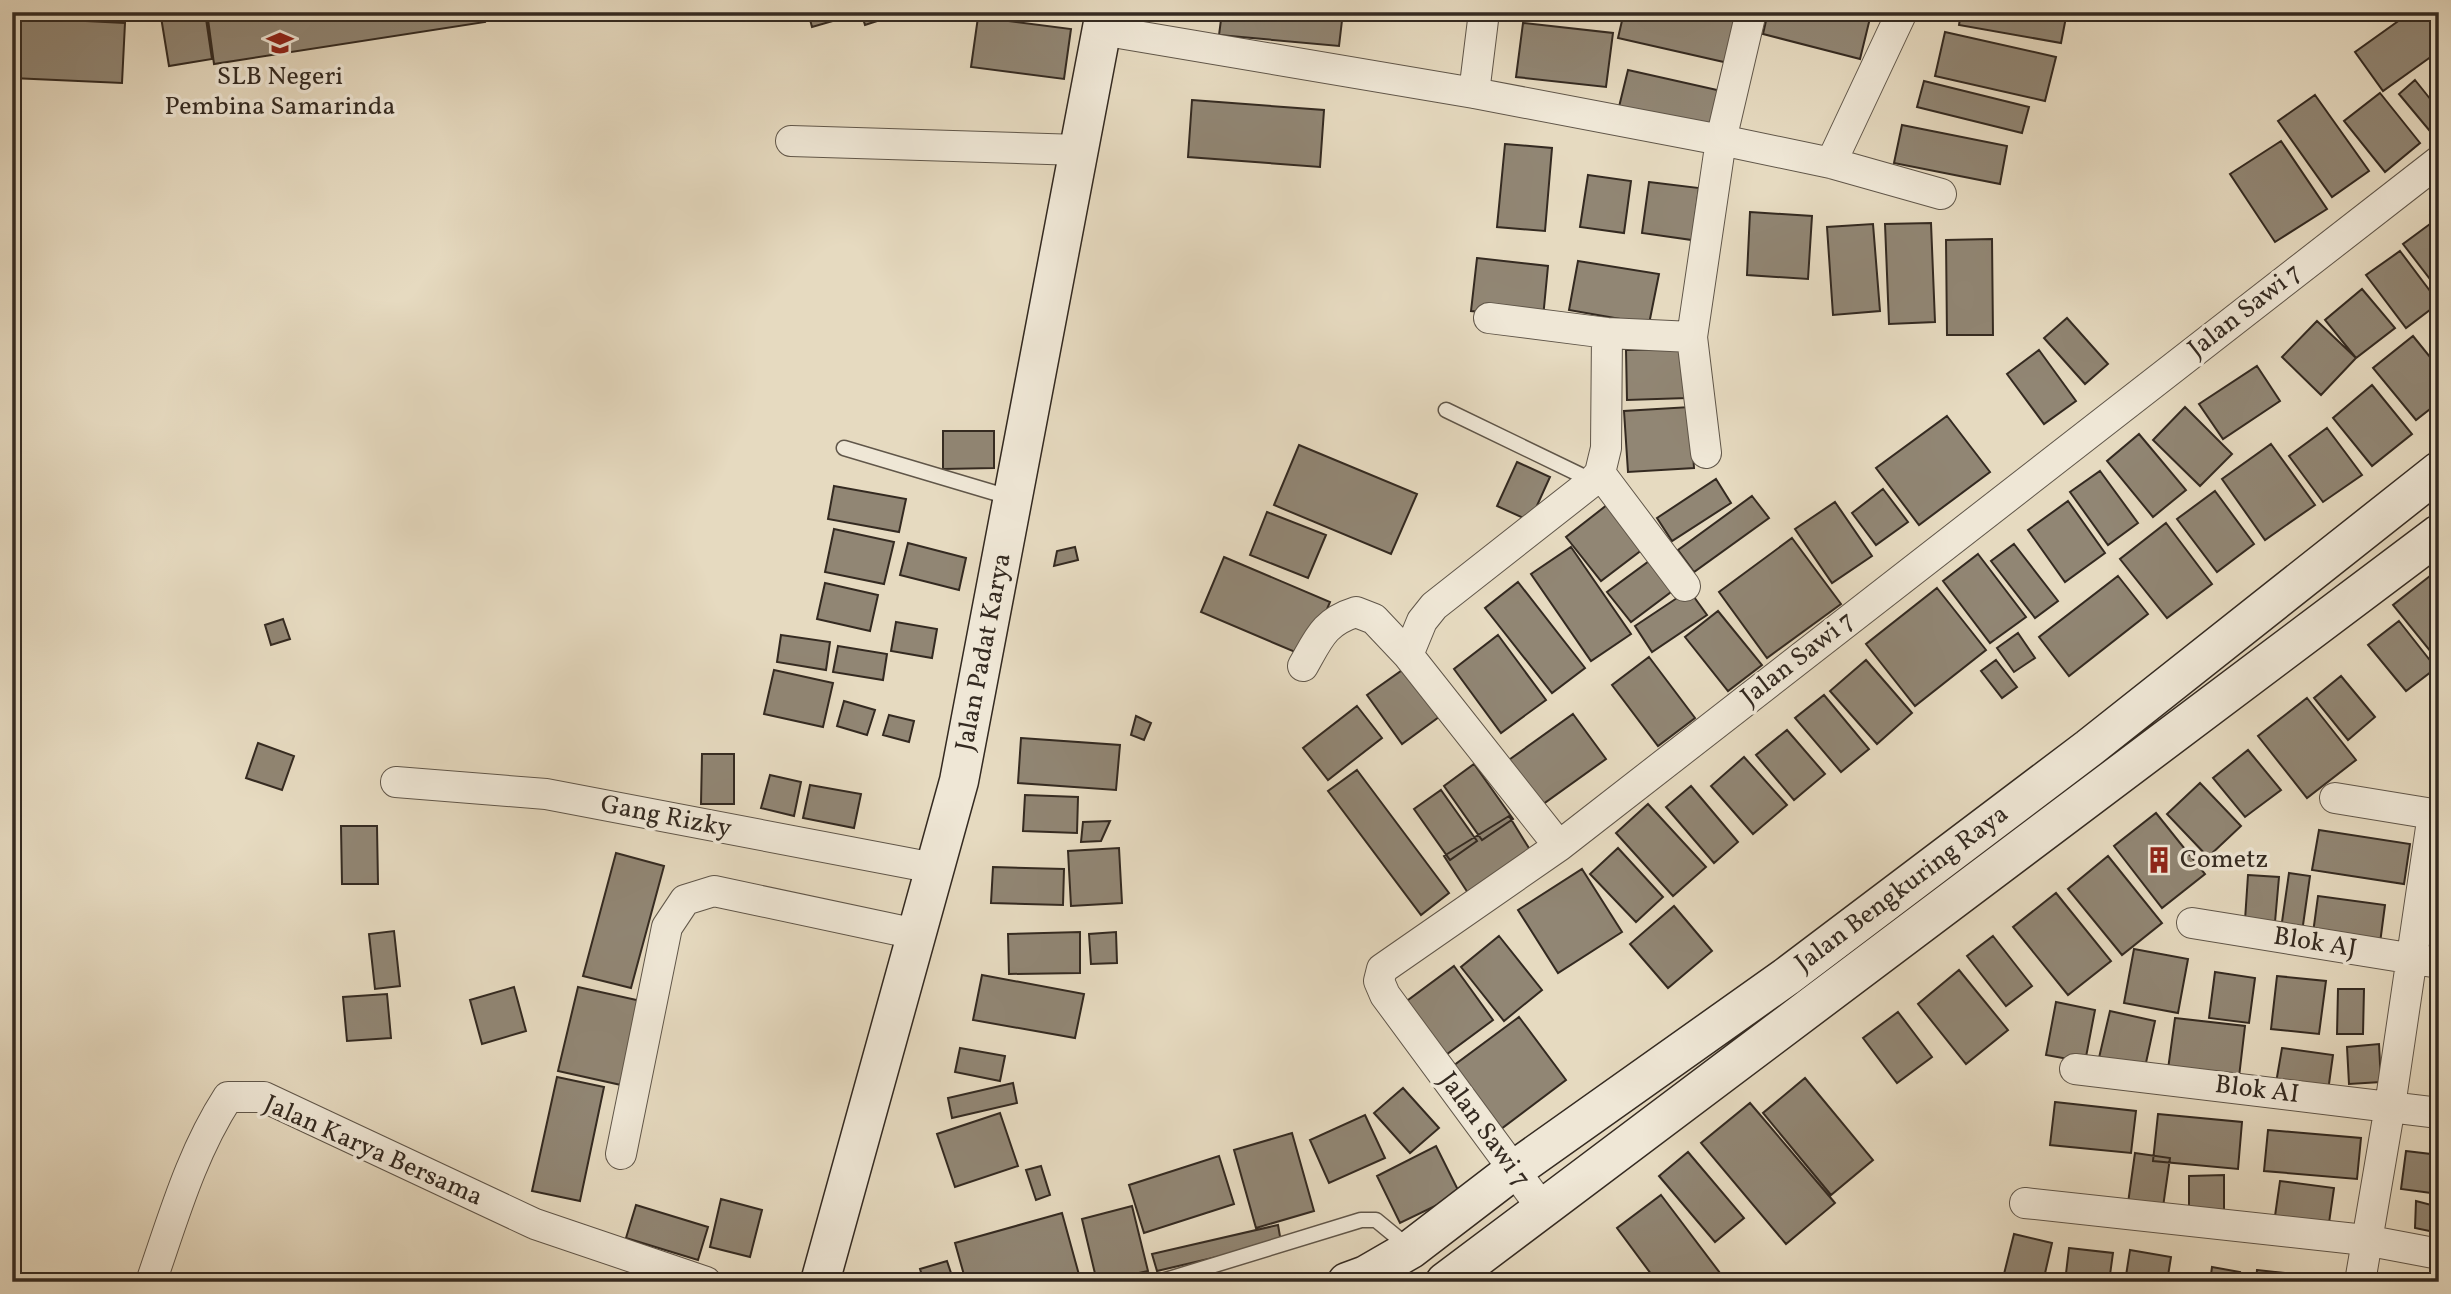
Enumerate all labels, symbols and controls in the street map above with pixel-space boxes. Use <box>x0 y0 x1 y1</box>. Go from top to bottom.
school or university icon: SLB Negeri Pembina Samarinda <box>265 28 295 58</box>
place label: SLB Negeri Pembina Samarinda <box>165 59 395 125</box>
street label: Jalan Sawi 7 <box>2181 255 2309 367</box>
street label: Jalan Padat Karya <box>947 550 1021 754</box>
street label: Jalan Sawi 7 <box>1734 603 1862 715</box>
street label: Gang Rizky <box>597 787 735 847</box>
street label: Jalan Bengkuring Raya <box>1788 797 2016 981</box>
place label: Cometz <box>2180 842 2268 878</box>
building icon: Cometz <box>2144 845 2174 875</box>
street label: Blok AJ <box>2271 919 2359 967</box>
street label: Jalan Sawi 7 <box>1430 1065 1538 1195</box>
street label: Blok AI <box>2213 1067 2301 1113</box>
street label: Jalan Karya Bersama <box>258 1087 488 1215</box>

